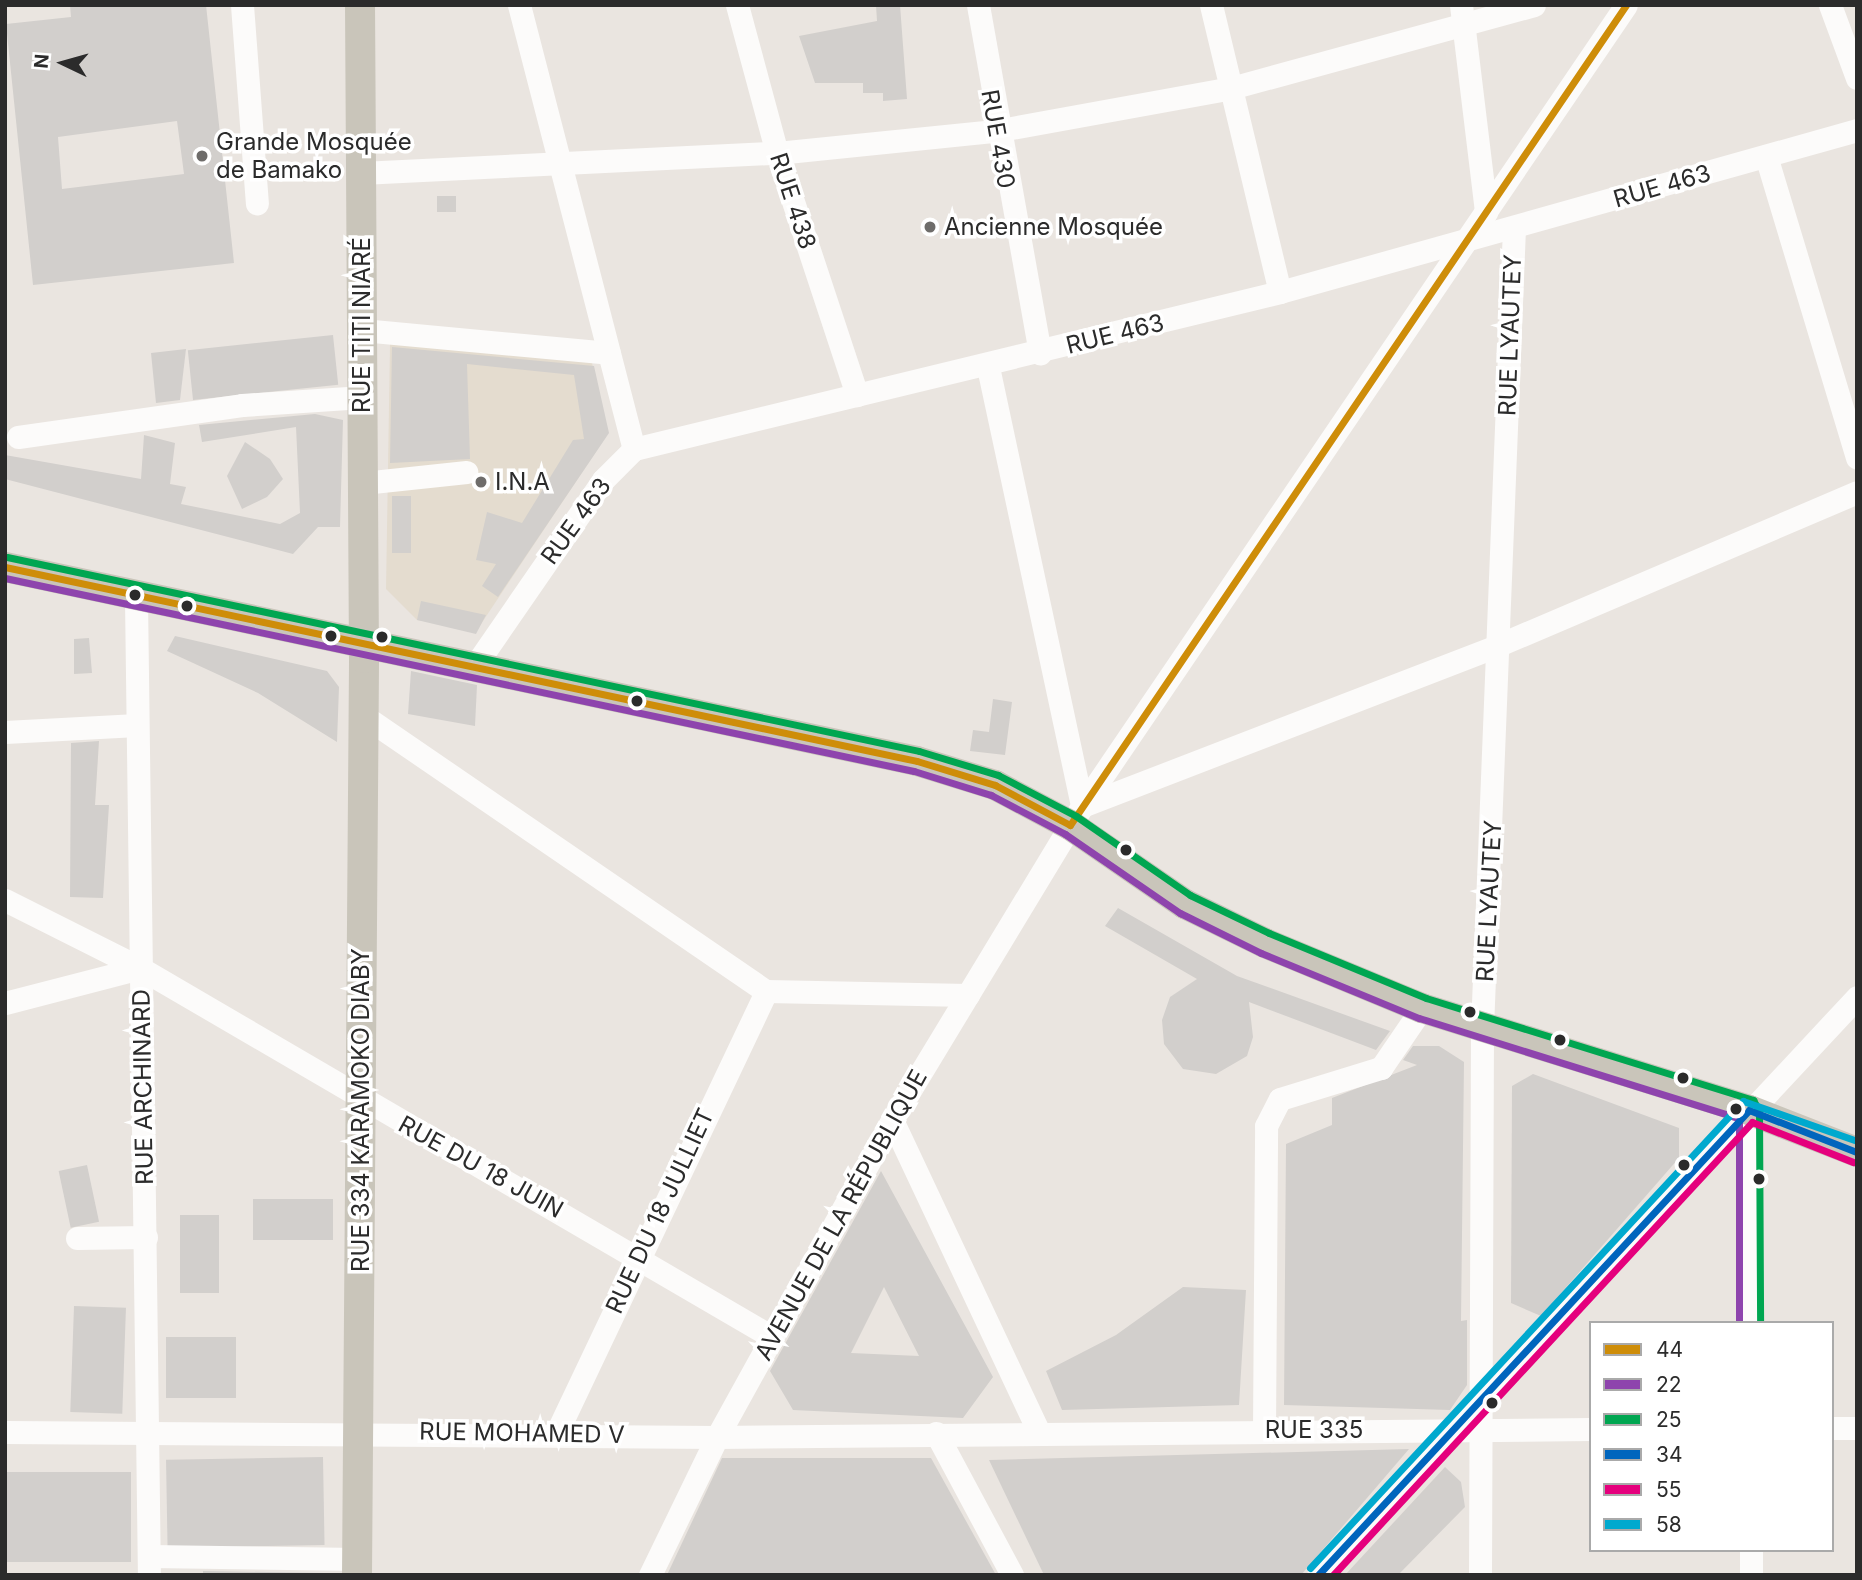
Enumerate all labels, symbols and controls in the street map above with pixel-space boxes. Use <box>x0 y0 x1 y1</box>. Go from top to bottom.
north arrow <box>28 28 98 98</box>
text: N <box>29 53 54 69</box>
street label: RUE 430 <box>975 87 1021 191</box>
place label: Grande Mosquée de Bamako <box>216 128 412 184</box>
marker: Grande Mosquée de Bamako <box>194 148 210 164</box>
street label: RUE 438 <box>764 149 822 253</box>
street label: RUE 463 <box>1610 158 1714 214</box>
place label: Ancienne Mosquée <box>944 213 1163 241</box>
marker: Ancienne Mosquée <box>922 219 938 235</box>
street label: RUE TITI NIARÉ <box>348 237 376 413</box>
street label: RUE LYAUTEY <box>1493 254 1527 416</box>
street label: RUE 463 <box>1063 308 1167 360</box>
place label: I.N.A <box>495 468 550 496</box>
street label: RUE 463 <box>535 472 617 570</box>
marker: I.N.A <box>473 474 489 490</box>
unlabelled marker <box>128 588 142 602</box>
unlabelled marker <box>180 599 194 613</box>
unlabelled marker <box>324 629 338 643</box>
unlabelled marker <box>375 630 389 644</box>
unlabelled marker <box>630 694 644 708</box>
street label: RUE LYAUTEY <box>1470 819 1508 983</box>
unlabelled marker <box>1119 843 1133 857</box>
street label: RUE 334 KARAMOKO DIABY <box>347 948 375 1272</box>
street label: RUE ARCHINARD <box>127 989 159 1185</box>
unlabelled marker <box>1463 1005 1477 1019</box>
unlabelled marker <box>1553 1033 1567 1047</box>
street label: AVENUE DE LA RÉPUBLIQUE <box>749 1065 933 1365</box>
unlabelled marker <box>1676 1071 1690 1085</box>
unlabelled marker <box>1729 1102 1743 1116</box>
street label: RUE DU 18 JULLIET <box>600 1104 720 1318</box>
street label: RUE DU 18 JUIN <box>394 1110 568 1224</box>
unlabelled marker <box>1677 1158 1691 1172</box>
unlabelled marker <box>1752 1172 1766 1186</box>
legend <box>1589 1321 1834 1552</box>
text: 44 <box>1656 1337 1683 1362</box>
text: 22 <box>1656 1372 1682 1397</box>
unlabelled marker <box>1485 1396 1499 1410</box>
text: 25 <box>1656 1407 1682 1432</box>
street label: RUE 335 <box>1265 1416 1363 1444</box>
street label: RUE MOHAMED V <box>419 1417 625 1449</box>
text: 34 <box>1656 1442 1683 1467</box>
text: 55 <box>1656 1477 1682 1502</box>
text: 58 <box>1656 1512 1682 1537</box>

